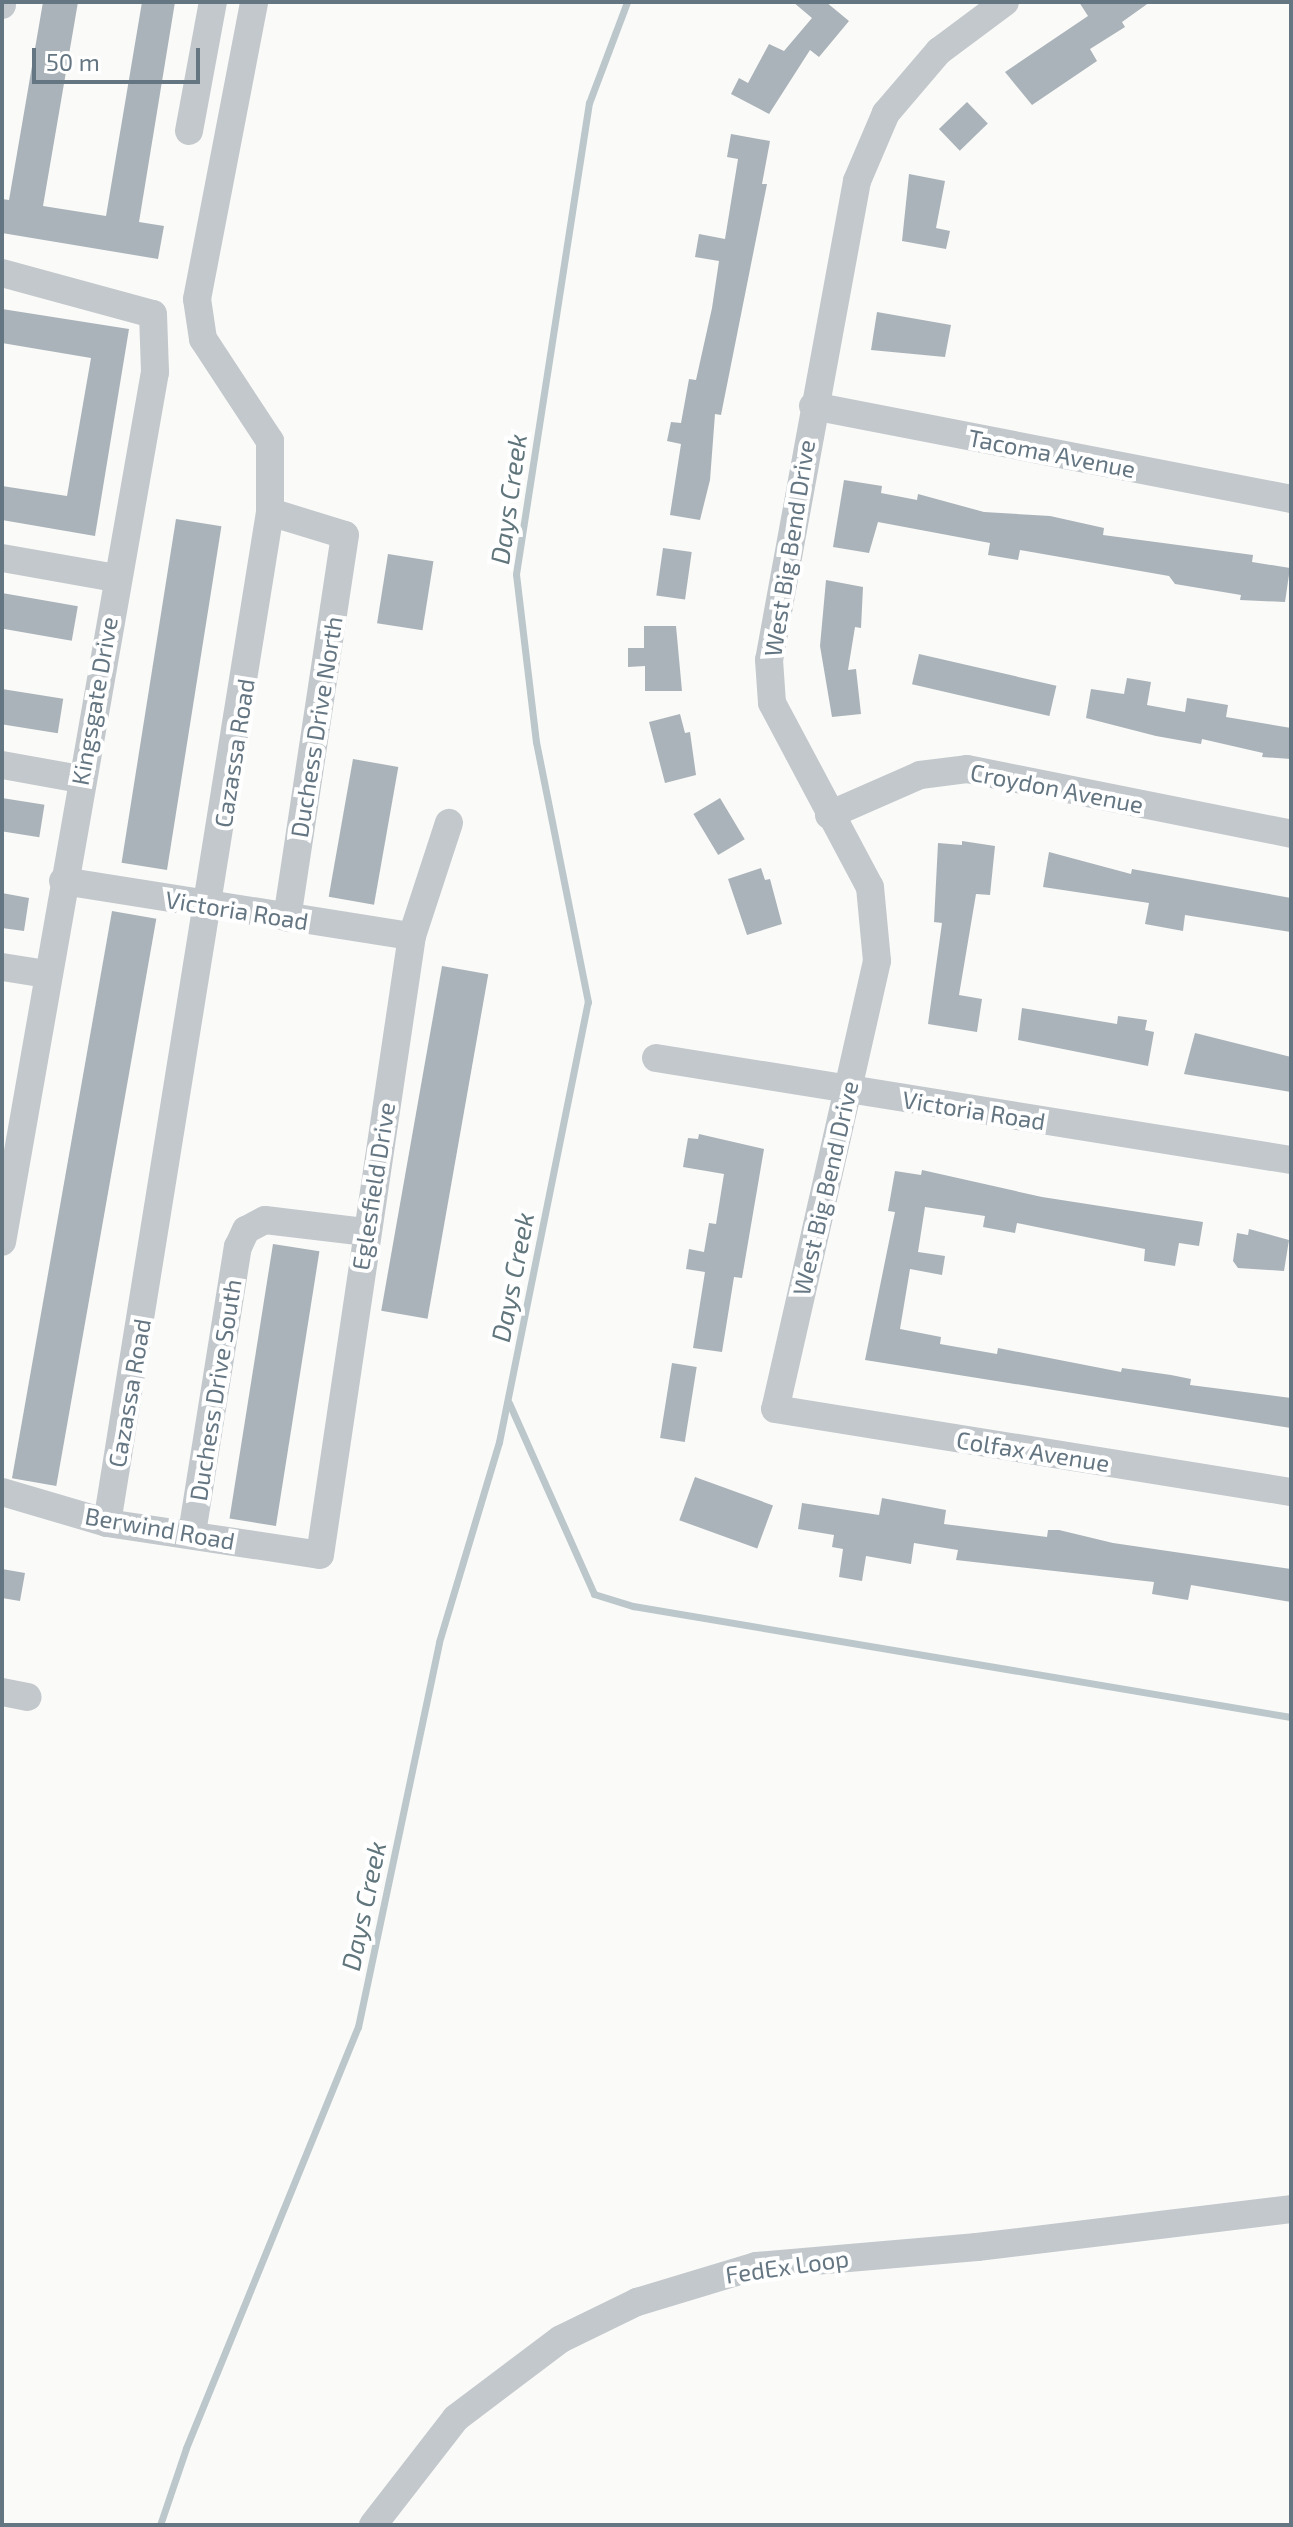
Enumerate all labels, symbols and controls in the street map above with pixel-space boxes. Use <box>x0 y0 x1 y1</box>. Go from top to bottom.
scale bar <box>36 32 204 82</box>
text: 50 m <box>46 47 100 76</box>
street label: Tacoma Avenue <box>966 423 1138 483</box>
water label: Days Creek <box>483 432 533 566</box>
street label: West Big Bend Drive <box>758 437 820 659</box>
street label: Duchess Drive North <box>284 614 348 840</box>
street label: Kingsgate Drive <box>65 615 123 787</box>
street label: Cazassa Road <box>208 676 260 830</box>
street label: Croydon Avenue <box>968 757 1146 819</box>
street label: Victoria Road <box>163 884 311 936</box>
street label: West Big Bend Drive <box>786 1078 864 1298</box>
street label: Victoria Road <box>900 1084 1048 1136</box>
street label: Eglesfield Drive <box>346 1100 400 1272</box>
water label: Days Creek <box>484 1210 540 1344</box>
street label: Duchess Drive South <box>183 1277 247 1503</box>
street label: Cazassa Road <box>102 1316 156 1470</box>
street label: Colfax Avenue <box>954 1425 1112 1477</box>
street label: Berwind Road <box>83 1501 237 1555</box>
water label: Days Creek <box>334 1839 392 1973</box>
street label: FedEx Loop <box>724 2243 850 2289</box>

